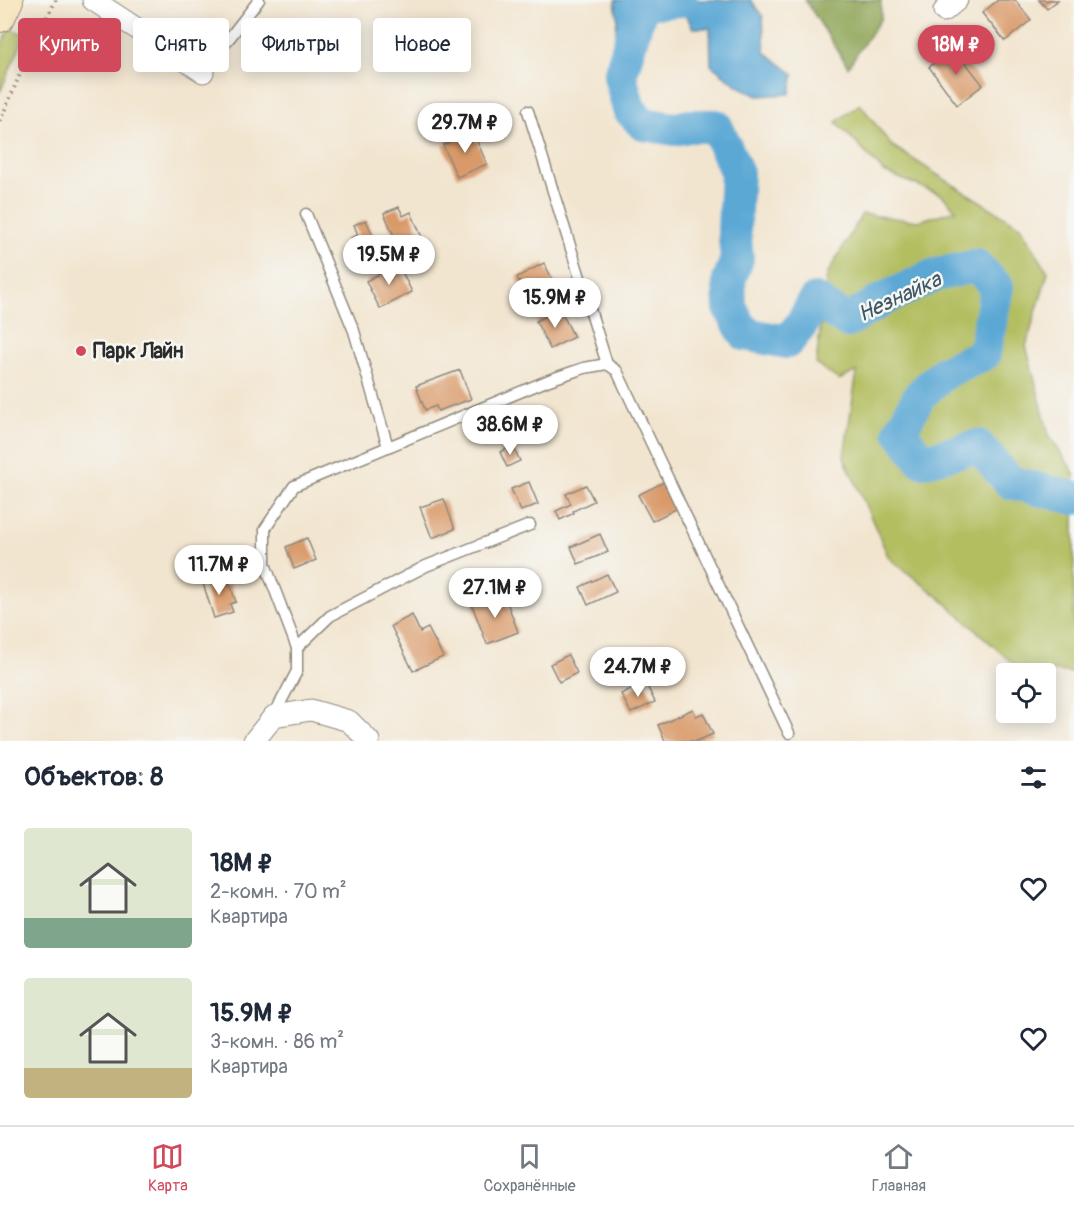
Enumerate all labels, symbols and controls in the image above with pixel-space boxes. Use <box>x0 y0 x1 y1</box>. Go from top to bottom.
chip: Купить <box>18 18 121 72</box>
chip: Снять <box>133 18 229 72</box>
chip: Фильтры <box>241 18 361 72</box>
chip: Новое <box>373 18 471 72</box>
pin: 18M ₽ <box>914 25 998 76</box>
text: 18M ₽ <box>932 32 980 57</box>
pin: 29.7M ₽ <box>410 103 520 154</box>
text: 29.7M ₽ <box>431 110 499 135</box>
pin: 19.5M ₽ <box>334 235 444 286</box>
text: 19.5M ₽ <box>357 242 421 267</box>
water label: Незнайка <box>853 265 947 328</box>
pin: 15.9M ₽ <box>500 278 610 329</box>
text: 15.9M ₽ <box>523 285 587 310</box>
place label: Парк Лайн <box>93 338 184 365</box>
marker: Парк Лайн <box>74 344 88 358</box>
pin: 38.6M ₽ <box>455 405 565 456</box>
text: 38.6M ₽ <box>476 412 544 437</box>
pin: 11.7M ₽ <box>164 545 274 596</box>
text: 11.7M ₽ <box>188 552 250 577</box>
pin: 27.1M ₽ <box>440 568 550 619</box>
text: 27.1M ₽ <box>463 575 527 600</box>
pin: 24.7M ₽ <box>583 647 693 698</box>
text: 24.7M ₽ <box>604 654 672 679</box>
map controls <box>996 663 1056 723</box>
button: locate <box>996 663 1056 723</box>
text: Объектов: 8 <box>24 761 163 793</box>
icon: filters <box>1017 761 1050 794</box>
text: 18M ₽ <box>210 847 273 879</box>
icon: home <box>72 852 144 924</box>
icon: heart <box>1017 872 1050 905</box>
text: 2-комн. · 70 m² <box>210 879 347 904</box>
text: Квартира <box>210 904 288 929</box>
text: 15.9M ₽ <box>210 997 293 1029</box>
icon: home <box>72 1002 144 1074</box>
icon: heart <box>1017 1022 1050 1055</box>
text: 3-комн. · 86 m² <box>210 1029 344 1054</box>
text: Квартира <box>210 1054 288 1079</box>
tab: Карта <box>148 1140 188 1196</box>
tab: Сохранённые <box>484 1140 576 1196</box>
tab: Главная <box>872 1140 926 1196</box>

